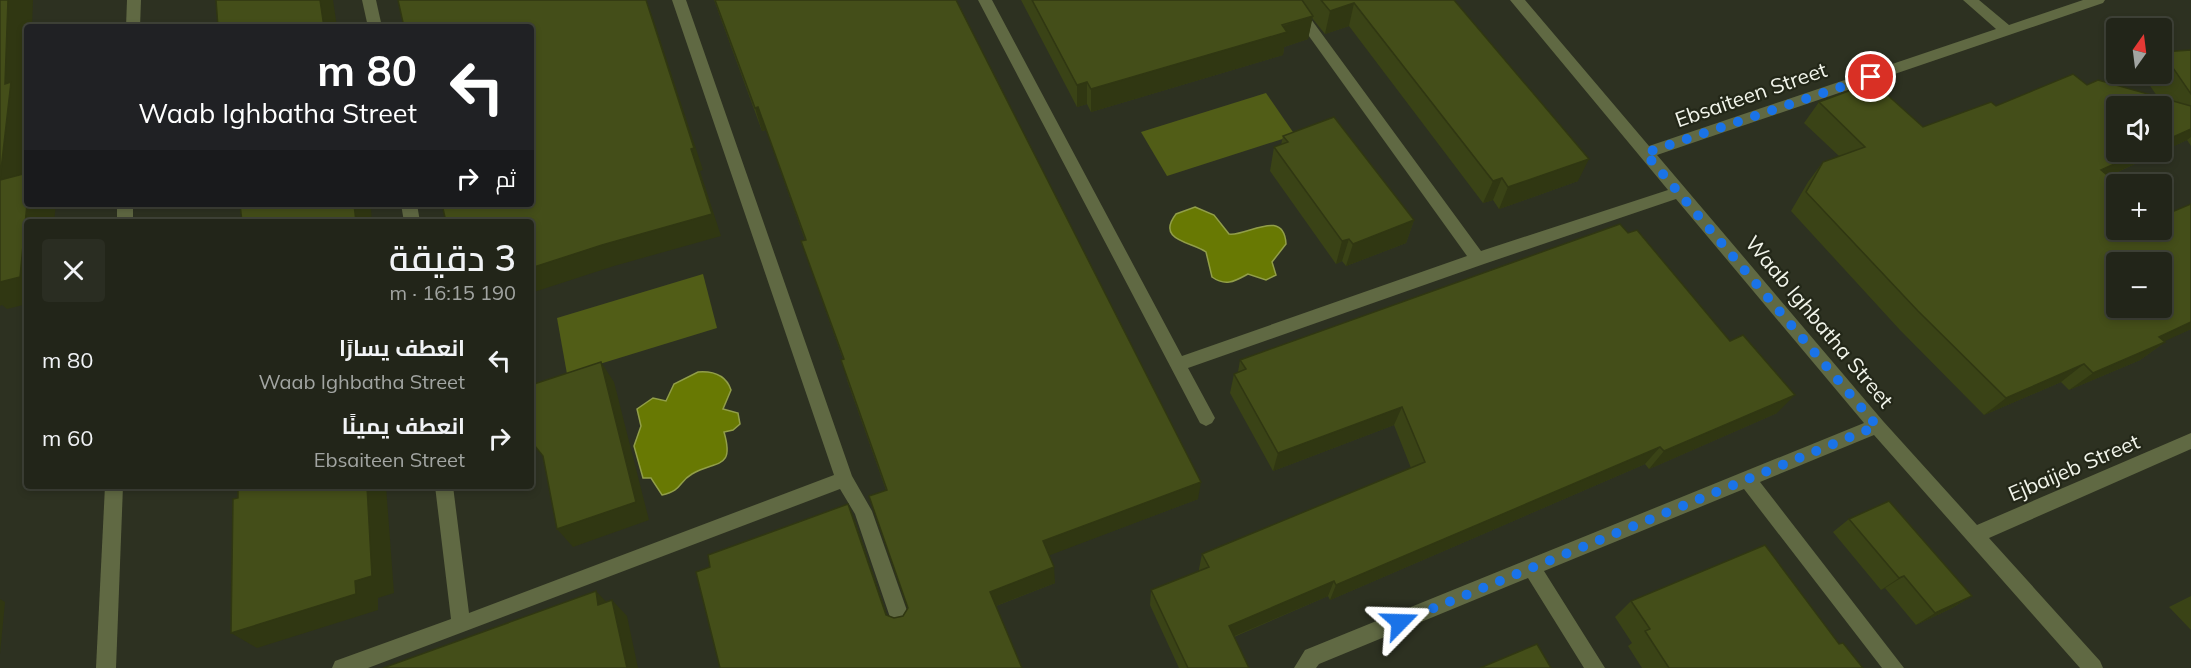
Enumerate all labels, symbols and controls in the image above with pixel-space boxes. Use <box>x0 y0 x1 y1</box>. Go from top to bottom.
north arrow <box>2106 18 2172 84</box>
map controls <box>2106 18 2172 318</box>
text: 80 m <box>317 44 417 97</box>
icon: left <box>438 48 516 126</box>
pin <box>1845 51 1896 102</box>
street label: Ebsaiteen Street <box>1671 56 1830 132</box>
icon: arrive <box>1854 60 1887 93</box>
text: Waab Ighbatha Street <box>138 96 417 130</box>
button: sound <box>2106 96 2172 162</box>
icon: right <box>451 162 484 195</box>
text: ثم <box>496 165 516 193</box>
button: + <box>2106 174 2172 240</box>
street label: Waab Ighbatha Street <box>1740 230 1899 413</box>
text: 3 دقيقة <box>389 235 516 280</box>
button: close <box>42 239 105 302</box>
button: − <box>2106 252 2172 318</box>
text: 190 m · 16:15 <box>390 280 516 305</box>
text: انعطف يسارًا <box>339 334 465 362</box>
icon: left <box>483 344 516 377</box>
text: 80 m <box>42 346 93 374</box>
text: Waab Ighbatha Street <box>258 369 465 394</box>
text: انعطف يمينًا <box>342 412 465 440</box>
icon: right <box>483 422 516 455</box>
text: 60 m <box>42 424 93 452</box>
street label: Ejbaijeb Street <box>2004 428 2143 506</box>
text: Ebsaiteen Street <box>314 447 465 472</box>
position arrow <box>1368 590 1432 654</box>

